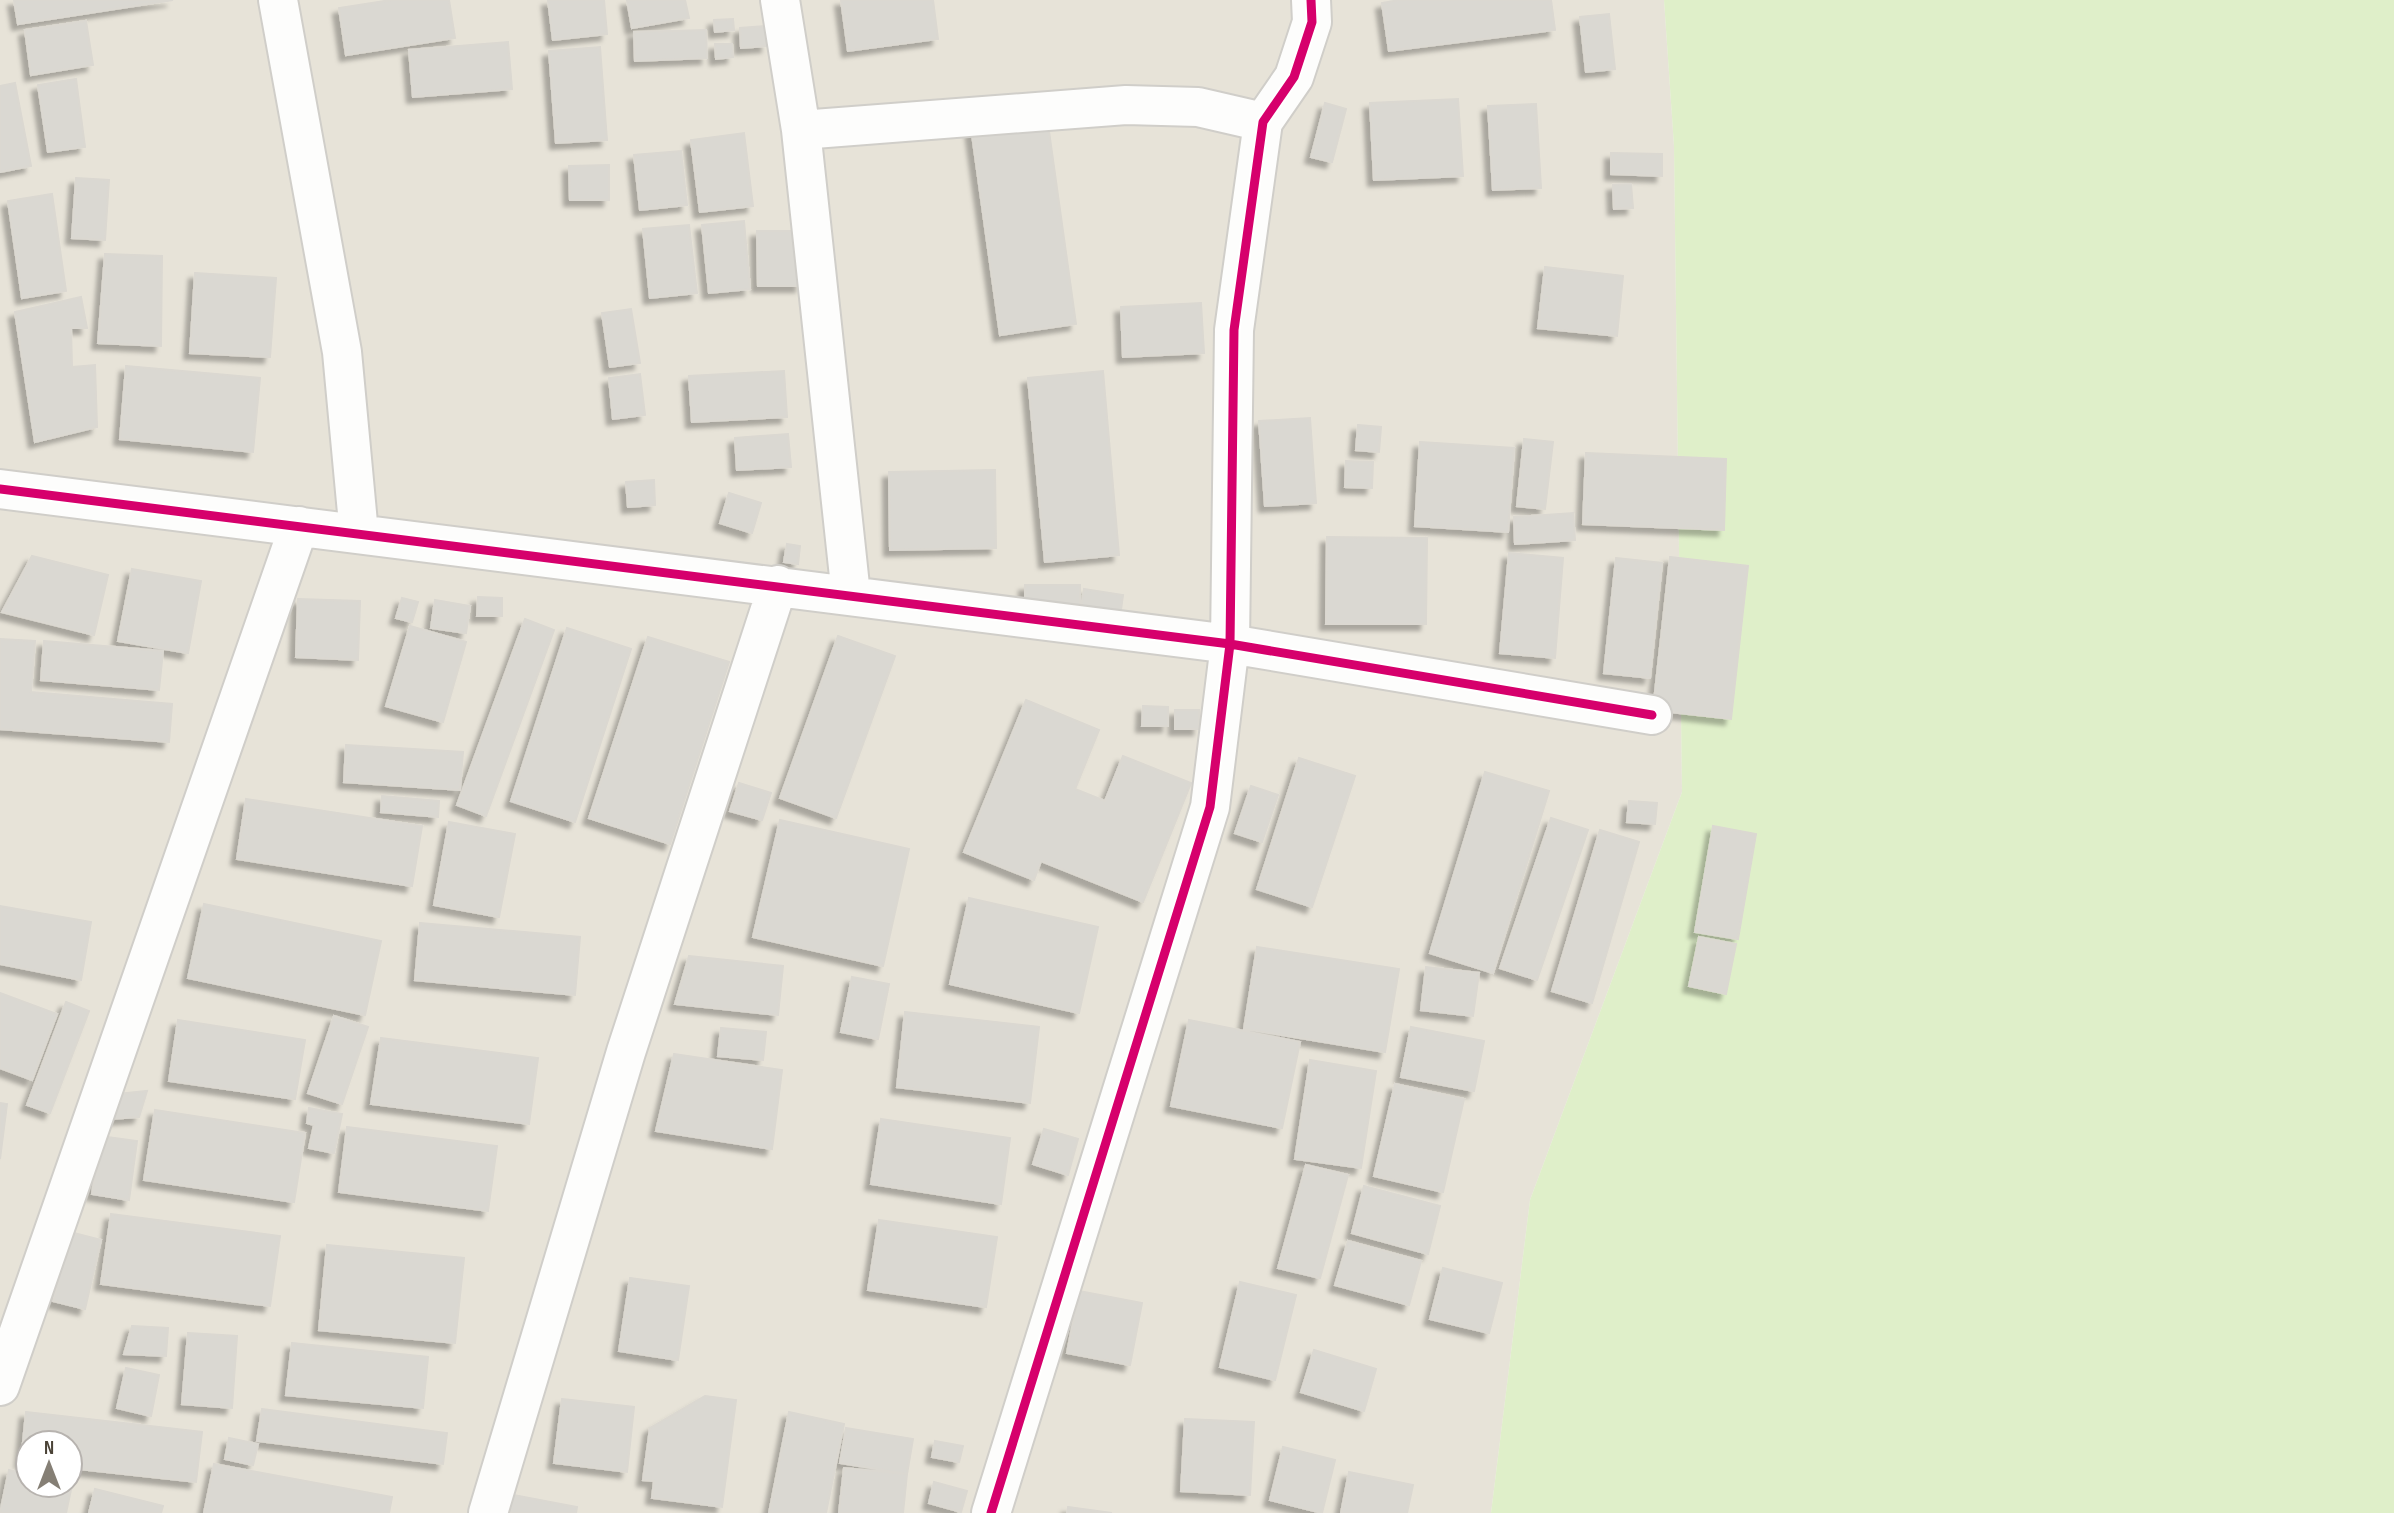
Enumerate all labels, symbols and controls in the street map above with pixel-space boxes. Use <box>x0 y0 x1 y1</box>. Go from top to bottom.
north arrow <box>14 1429 84 1499</box>
text: N <box>44 1437 54 1460</box>

